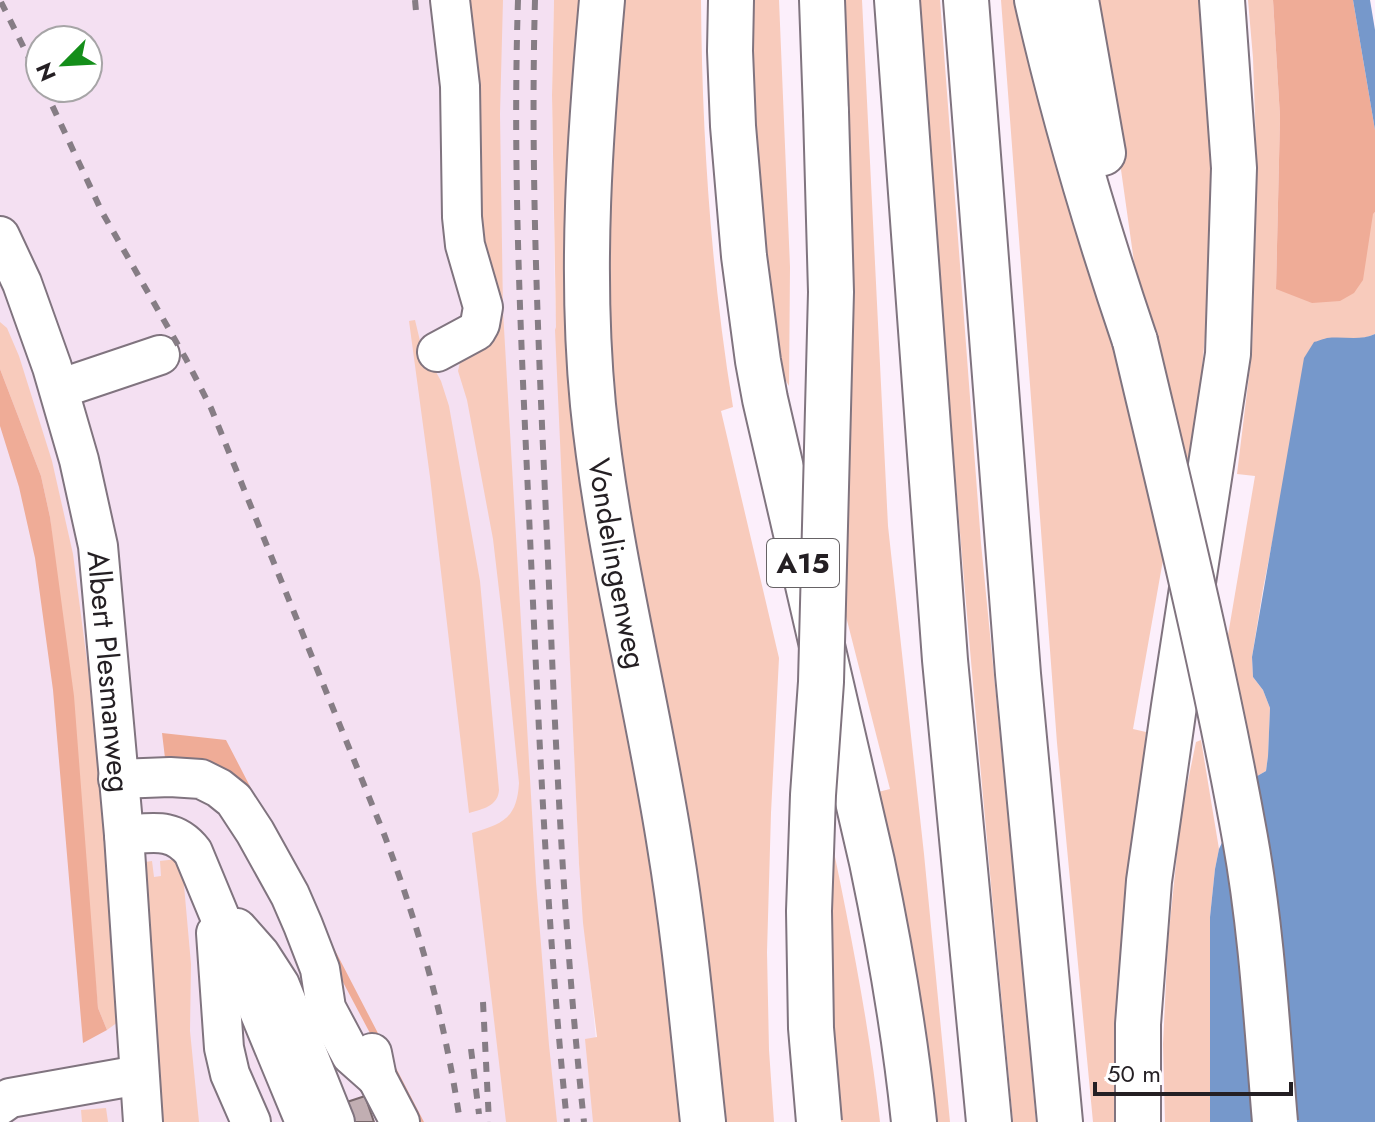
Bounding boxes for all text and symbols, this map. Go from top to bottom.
north arrow [24,24,104,104]
text: N [28,58,64,87]
street label: Vondelingenweg [578,455,658,672]
road number: A15 [767,539,839,587]
street label: Albert Plesmanweg [77,549,142,794]
scale bar [1095,1046,1291,1096]
text: 50 m [1107,1056,1161,1091]

